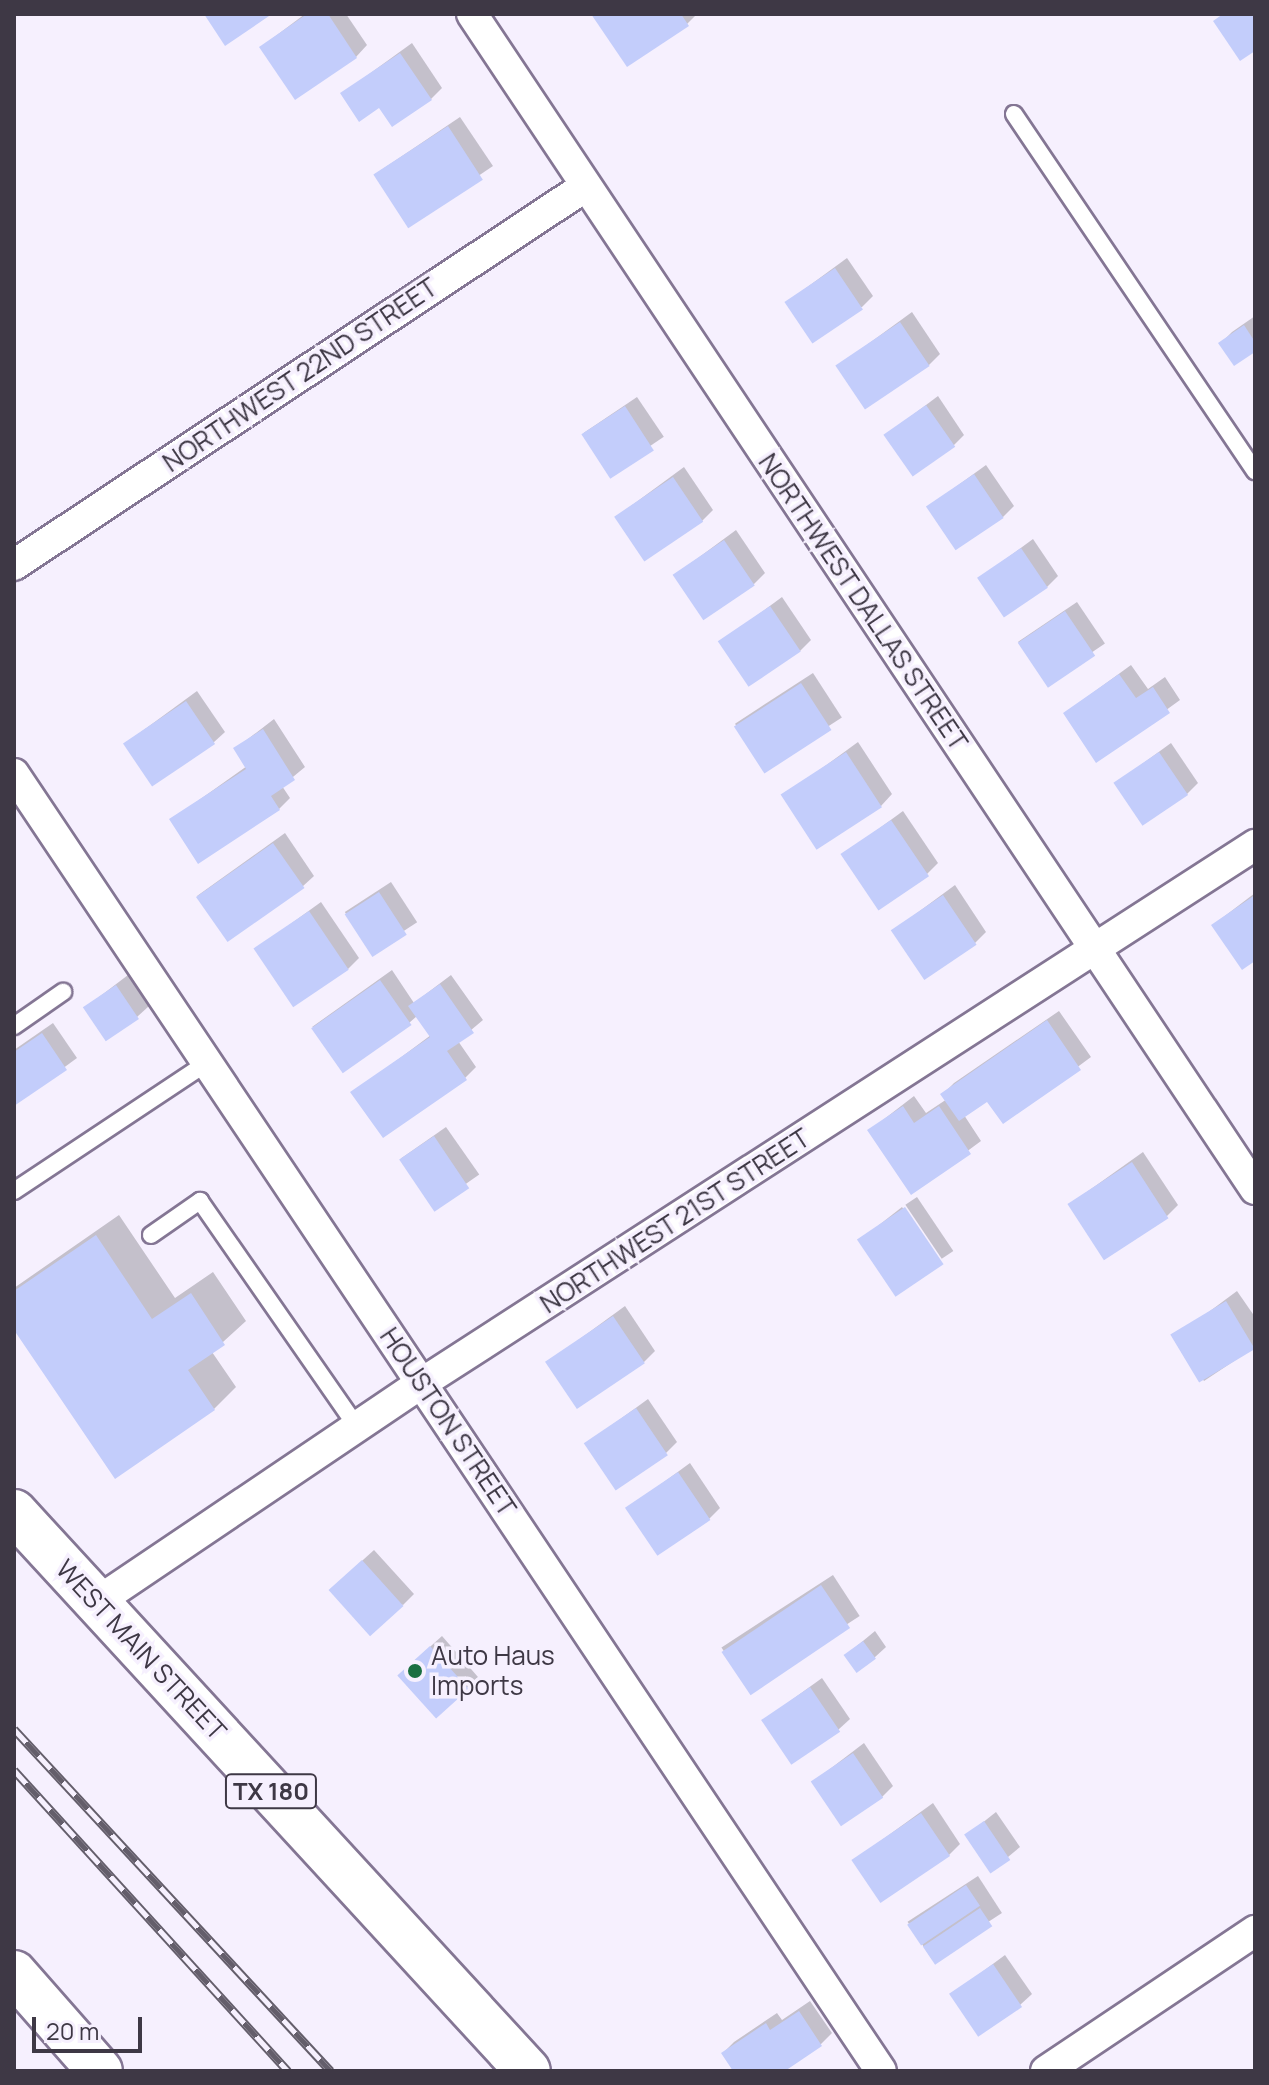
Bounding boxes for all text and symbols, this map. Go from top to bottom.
street label: NORTHWEST 22ND STREET [157,271,443,479]
street label: NORTHWEST DALLAS STREET [752,447,974,757]
street label: NORTHWEST 21ST STREET [534,1122,816,1320]
street label: HOUSTON STREET [373,1322,523,1522]
street label: WEST MAIN STREET [49,1553,233,1747]
place label: Auto Haus Imports [431,1640,555,1702]
marker: Auto Haus Imports [406,1662,424,1680]
road number: TX 180 [223,1771,319,1811]
scale bar [36,2001,146,2051]
text: 20 m [46,2014,99,2047]

